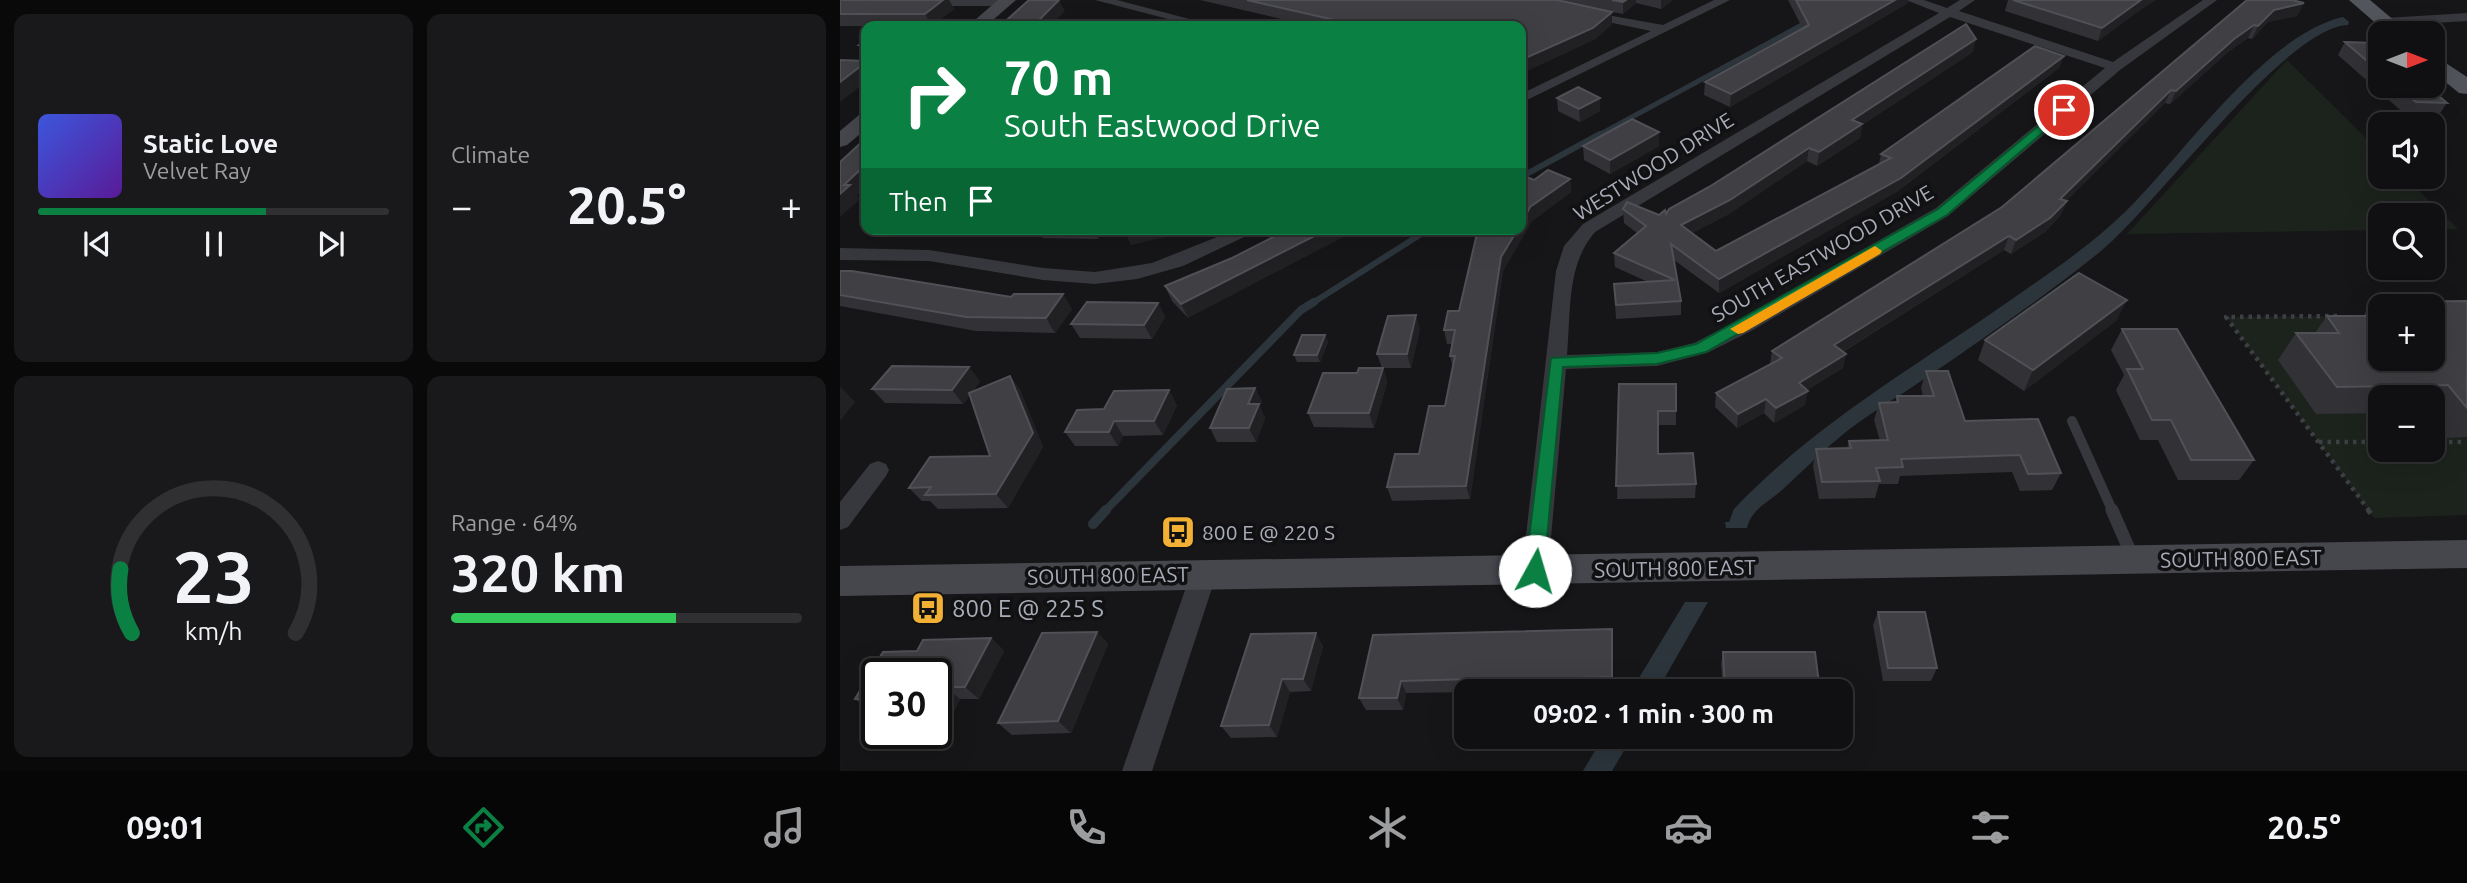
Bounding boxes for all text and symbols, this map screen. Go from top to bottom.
north arrow [2368,21,2445,98]
map controls [2368,21,2445,462]
icon: right [889,49,980,140]
text: 70 m [1004,49,1113,104]
pin [2034,80,2094,140]
icon: arrive [2045,91,2083,129]
text: South Eastwood Drive [1004,107,1321,143]
street label: WESTWOOD DRIVE [1569,107,1737,225]
button: sound [2368,112,2445,189]
text: Static Love [143,129,278,158]
text: Climate [451,142,530,167]
text: Velvet Ray [143,158,251,183]
text: 20.5° [567,176,686,234]
street label: SOUTH EASTWOOD DRIVE [1707,180,1937,326]
icon: arrive [962,182,1000,220]
text: − [451,185,472,227]
text: + [781,185,802,227]
text: Then [889,187,948,216]
button: search [2368,203,2445,280]
icon: previous [78,225,116,263]
icon: pause [195,225,233,263]
icon: next [312,225,350,263]
button: + [2368,294,2445,371]
button: − [2368,385,2445,462]
text: Range · 64% [451,510,578,535]
bus stop icon: 800 E @ 220 S [1159,513,1197,551]
place label: 800 E @ 220 S [1202,520,1335,544]
position arrow [1498,534,1572,608]
text: 23 [172,535,255,617]
text: 320 km [451,544,625,602]
street label: SOUTH 800 EAST [2160,545,2322,571]
street label: SOUTH 800 EAST [1594,555,1756,581]
street label: SOUTH 800 EAST [1027,562,1189,588]
bus stop icon: 800 E @ 225 S [909,589,947,627]
place label: 800 E @ 225 S [952,595,1104,622]
text: km/h [185,616,242,644]
speed limit sign: 30 [861,658,952,749]
text: 09:02 · 1 min · 300 m [1533,699,1774,728]
icon: directions [459,803,508,852]
icon: music [760,803,809,852]
icon: phone [1062,803,1111,852]
icon: climate [1363,803,1412,852]
icon: car [1664,803,1713,852]
icon: filters [1966,803,2015,852]
text: 09:01 [126,809,206,845]
text: 20.5° [2267,809,2341,845]

